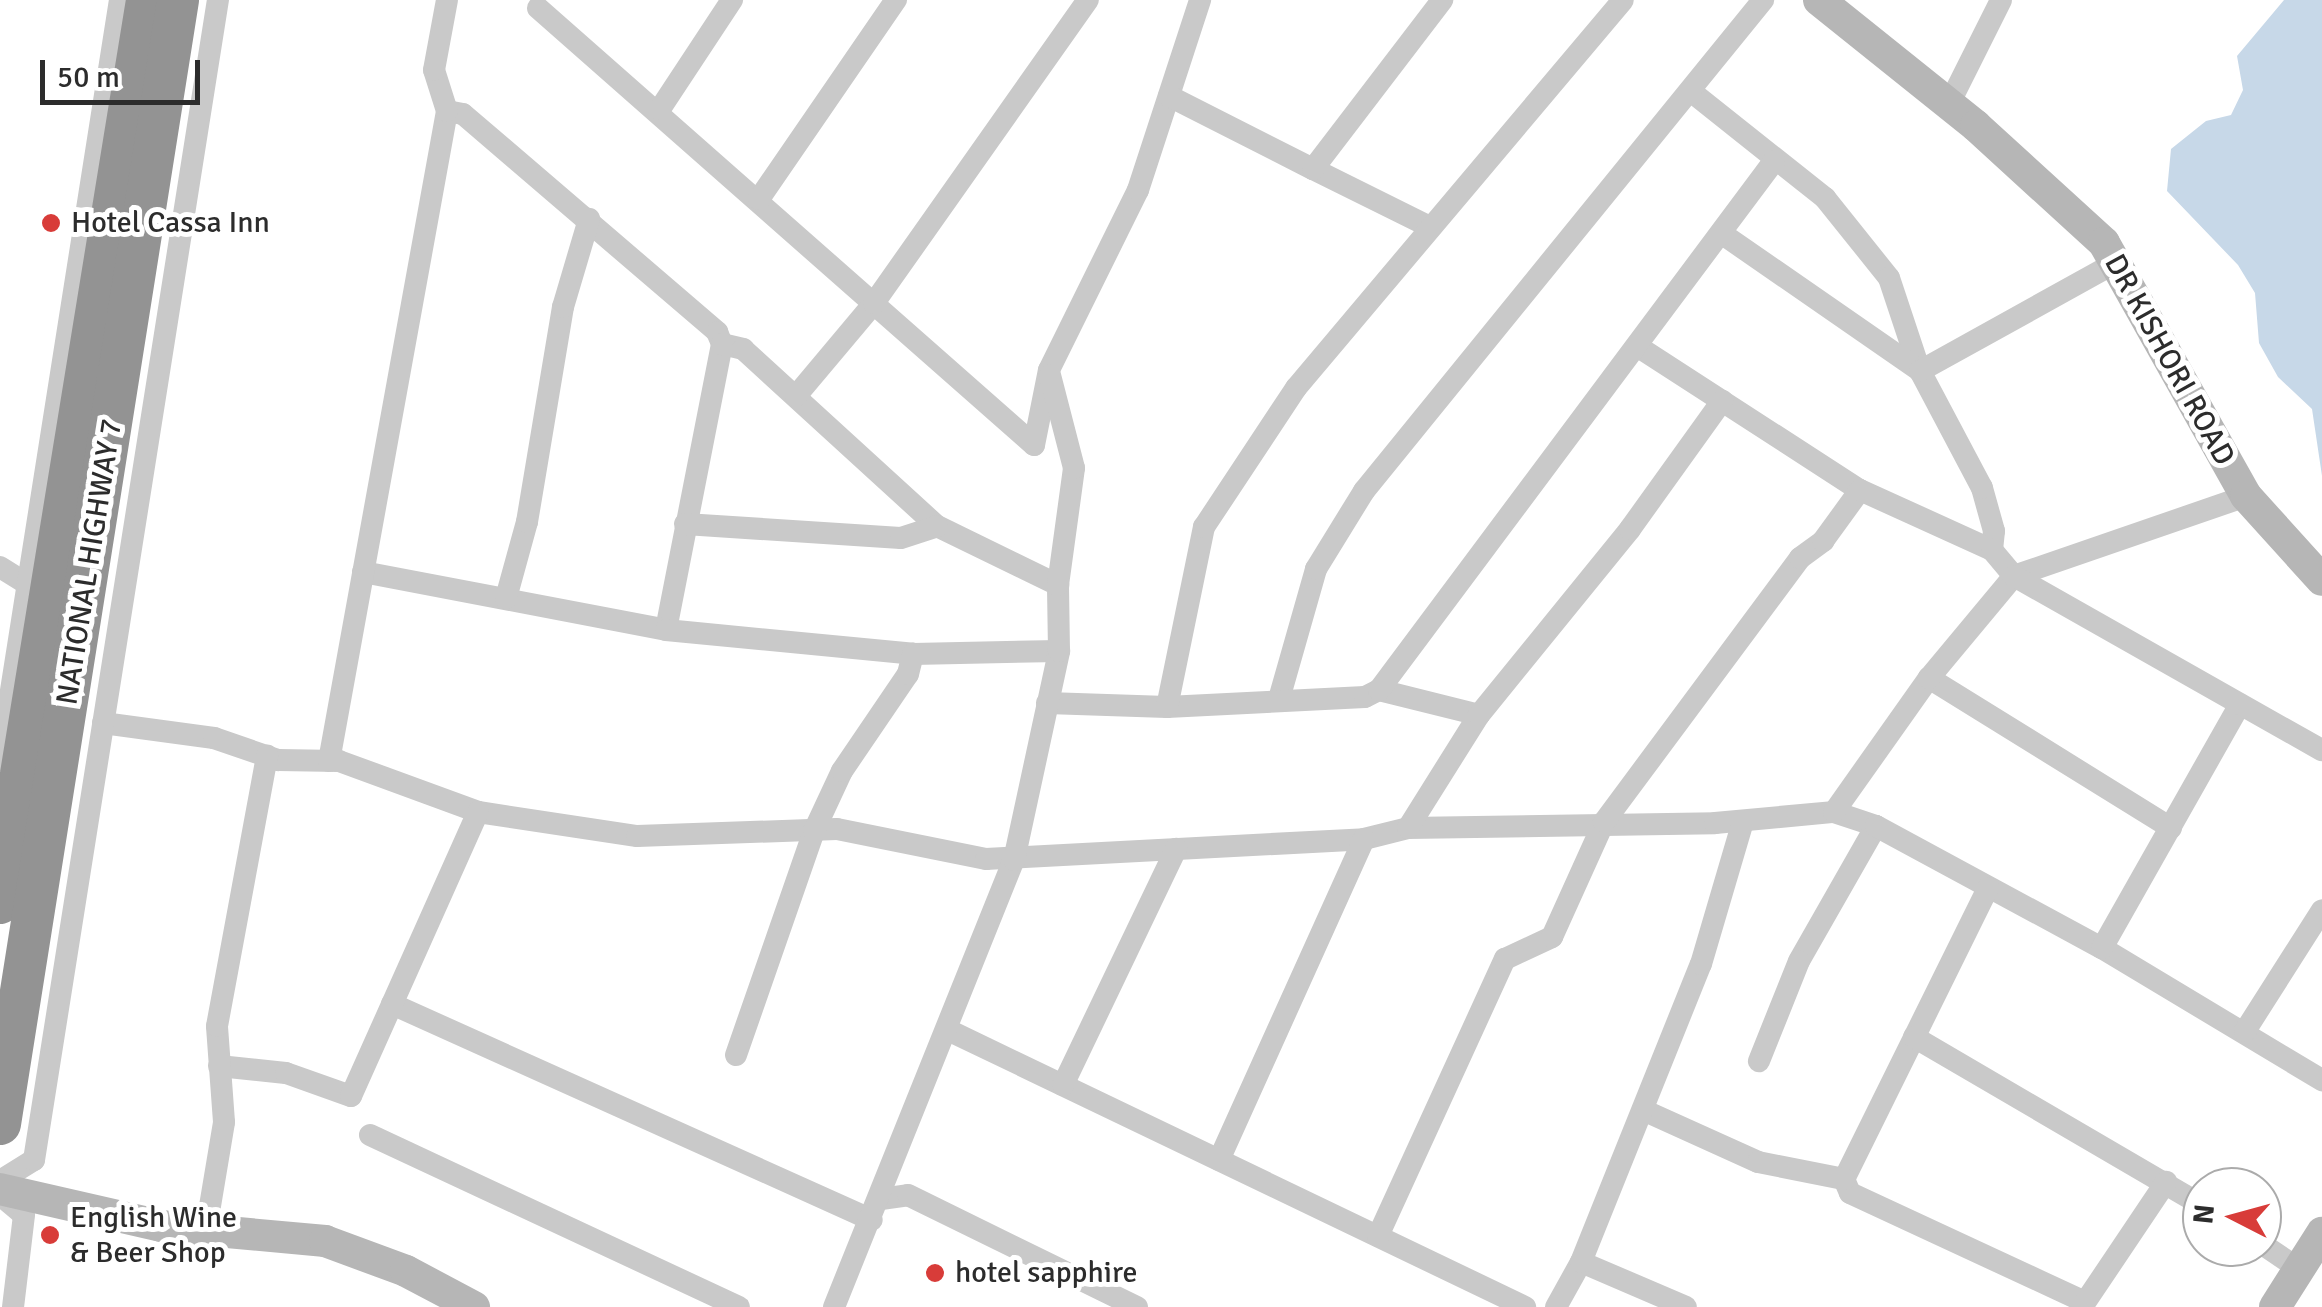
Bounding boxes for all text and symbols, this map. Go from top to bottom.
scale bar [45,40,205,102]
text: 50 m [57,59,120,96]
place label: Hotel Cassa Inn [71,205,270,241]
marker: Hotel Cassa Inn [40,212,62,234]
street label: DR KISHORI ROAD [2096,248,2242,472]
street label: NATIONAL HIGHWAY 7 [50,417,130,707]
north arrow [2182,1167,2282,1267]
place label: English Wine & Beer Shop [70,1200,237,1270]
text: N [2186,1203,2222,1226]
marker: English Wine & Beer Shop [39,1224,61,1246]
place label: hotel sapphire [955,1255,1137,1291]
marker: hotel sapphire [924,1262,946,1284]

